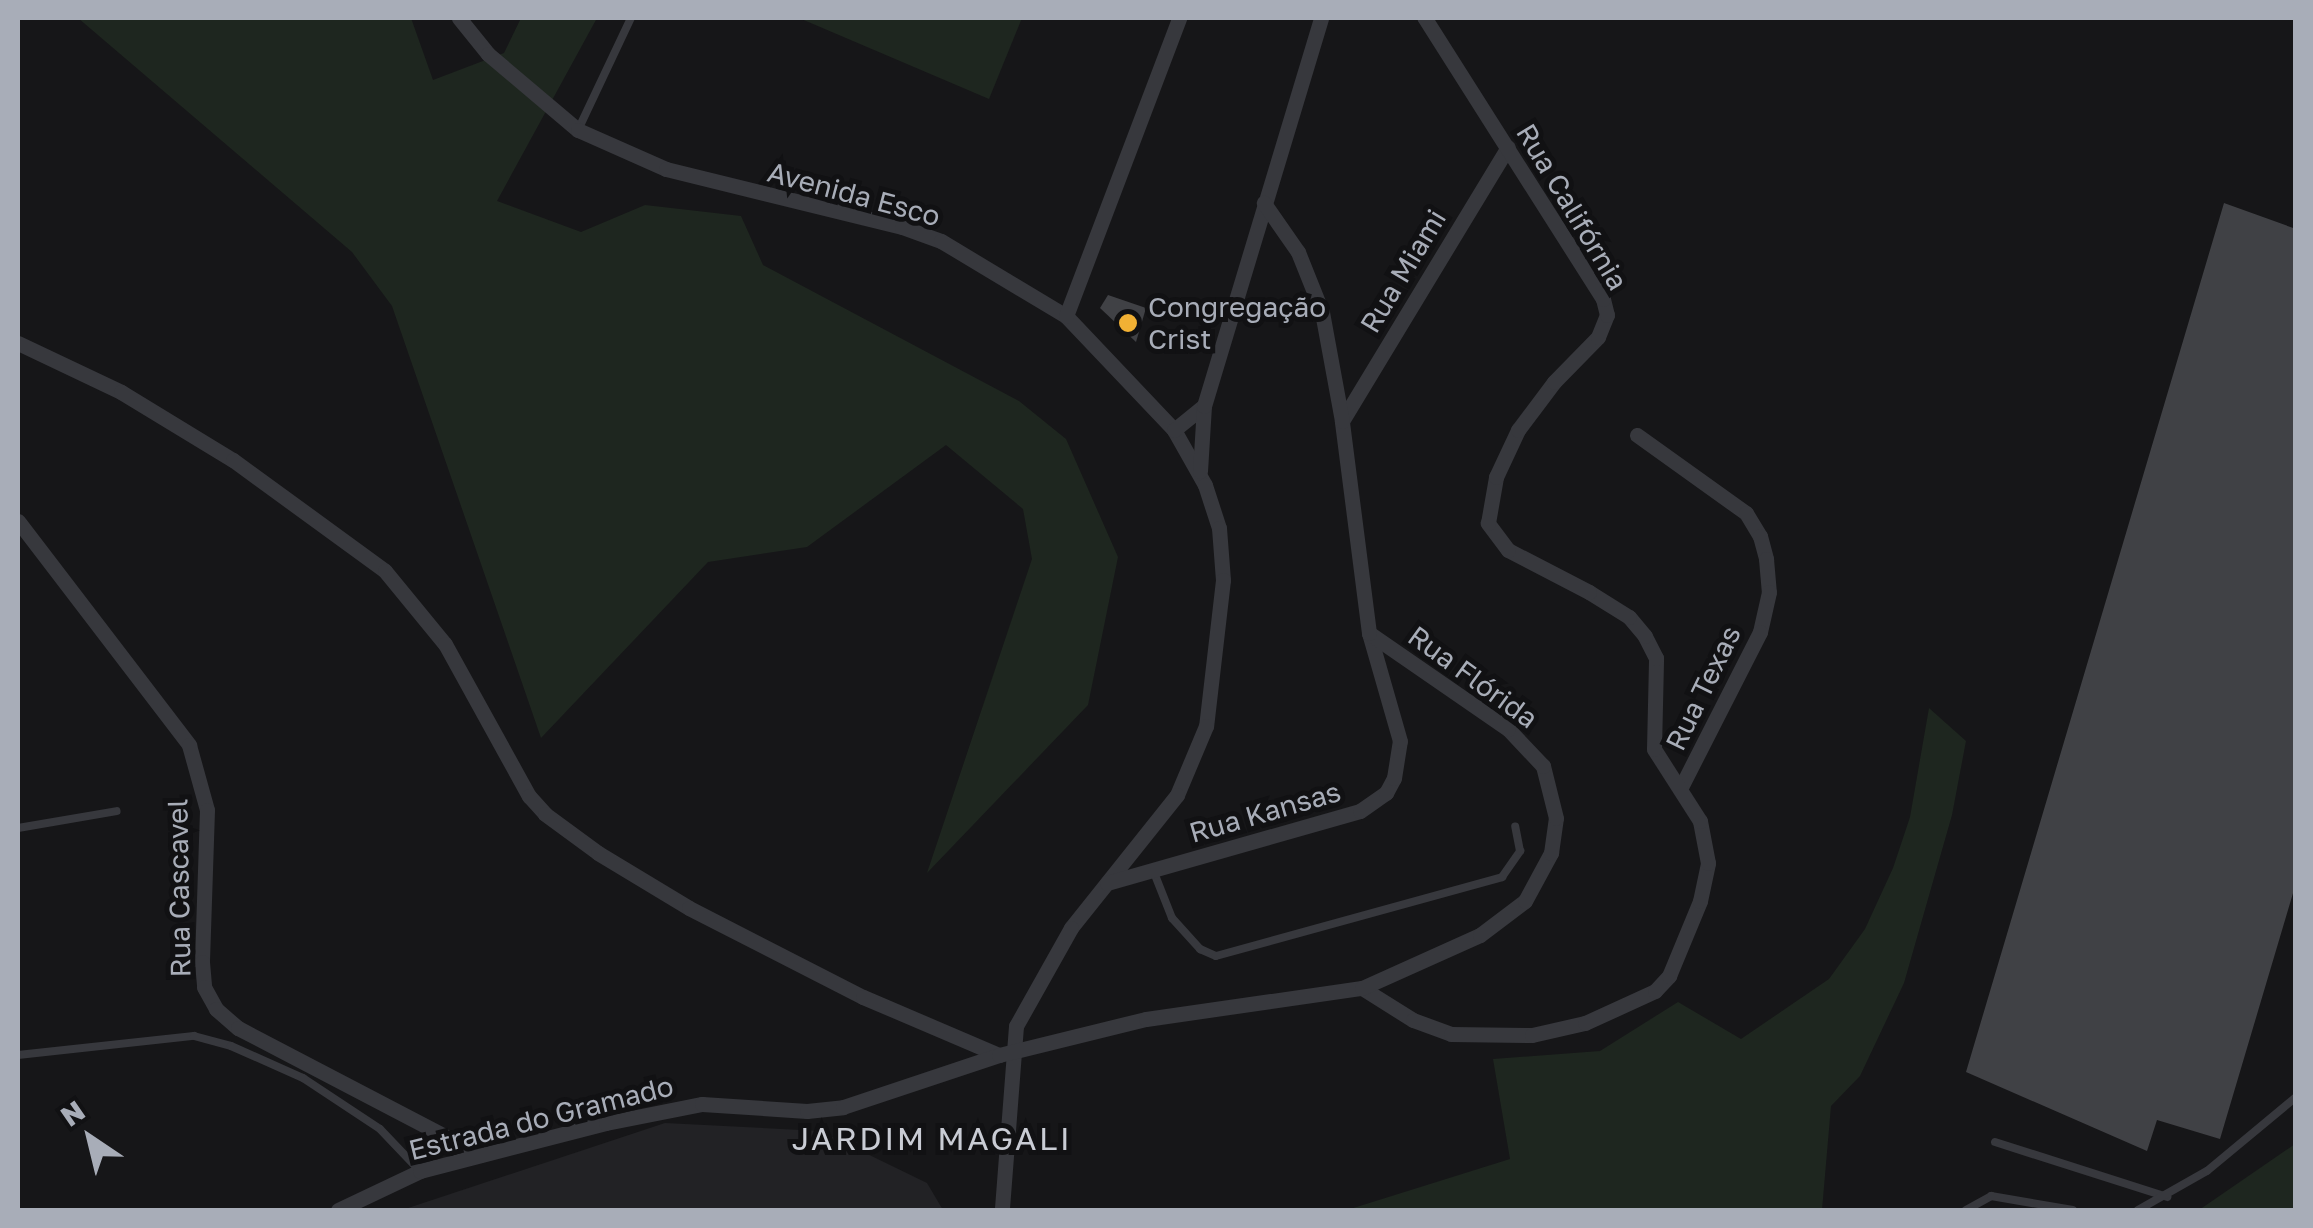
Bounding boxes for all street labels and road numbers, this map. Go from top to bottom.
street label: Rua Califórnia [1509,118,1635,296]
street label: Avenida Esco [764,155,944,233]
street label: Rua Miami [1353,203,1453,339]
street label: Rua Flórida [1402,619,1544,735]
street label: Rua Texas [1658,620,1748,756]
street label: Rua Kansas [1185,774,1345,850]
street label: Rua Cascavel [161,798,197,978]
street label: Estrada do Gramado [405,1069,677,1167]

